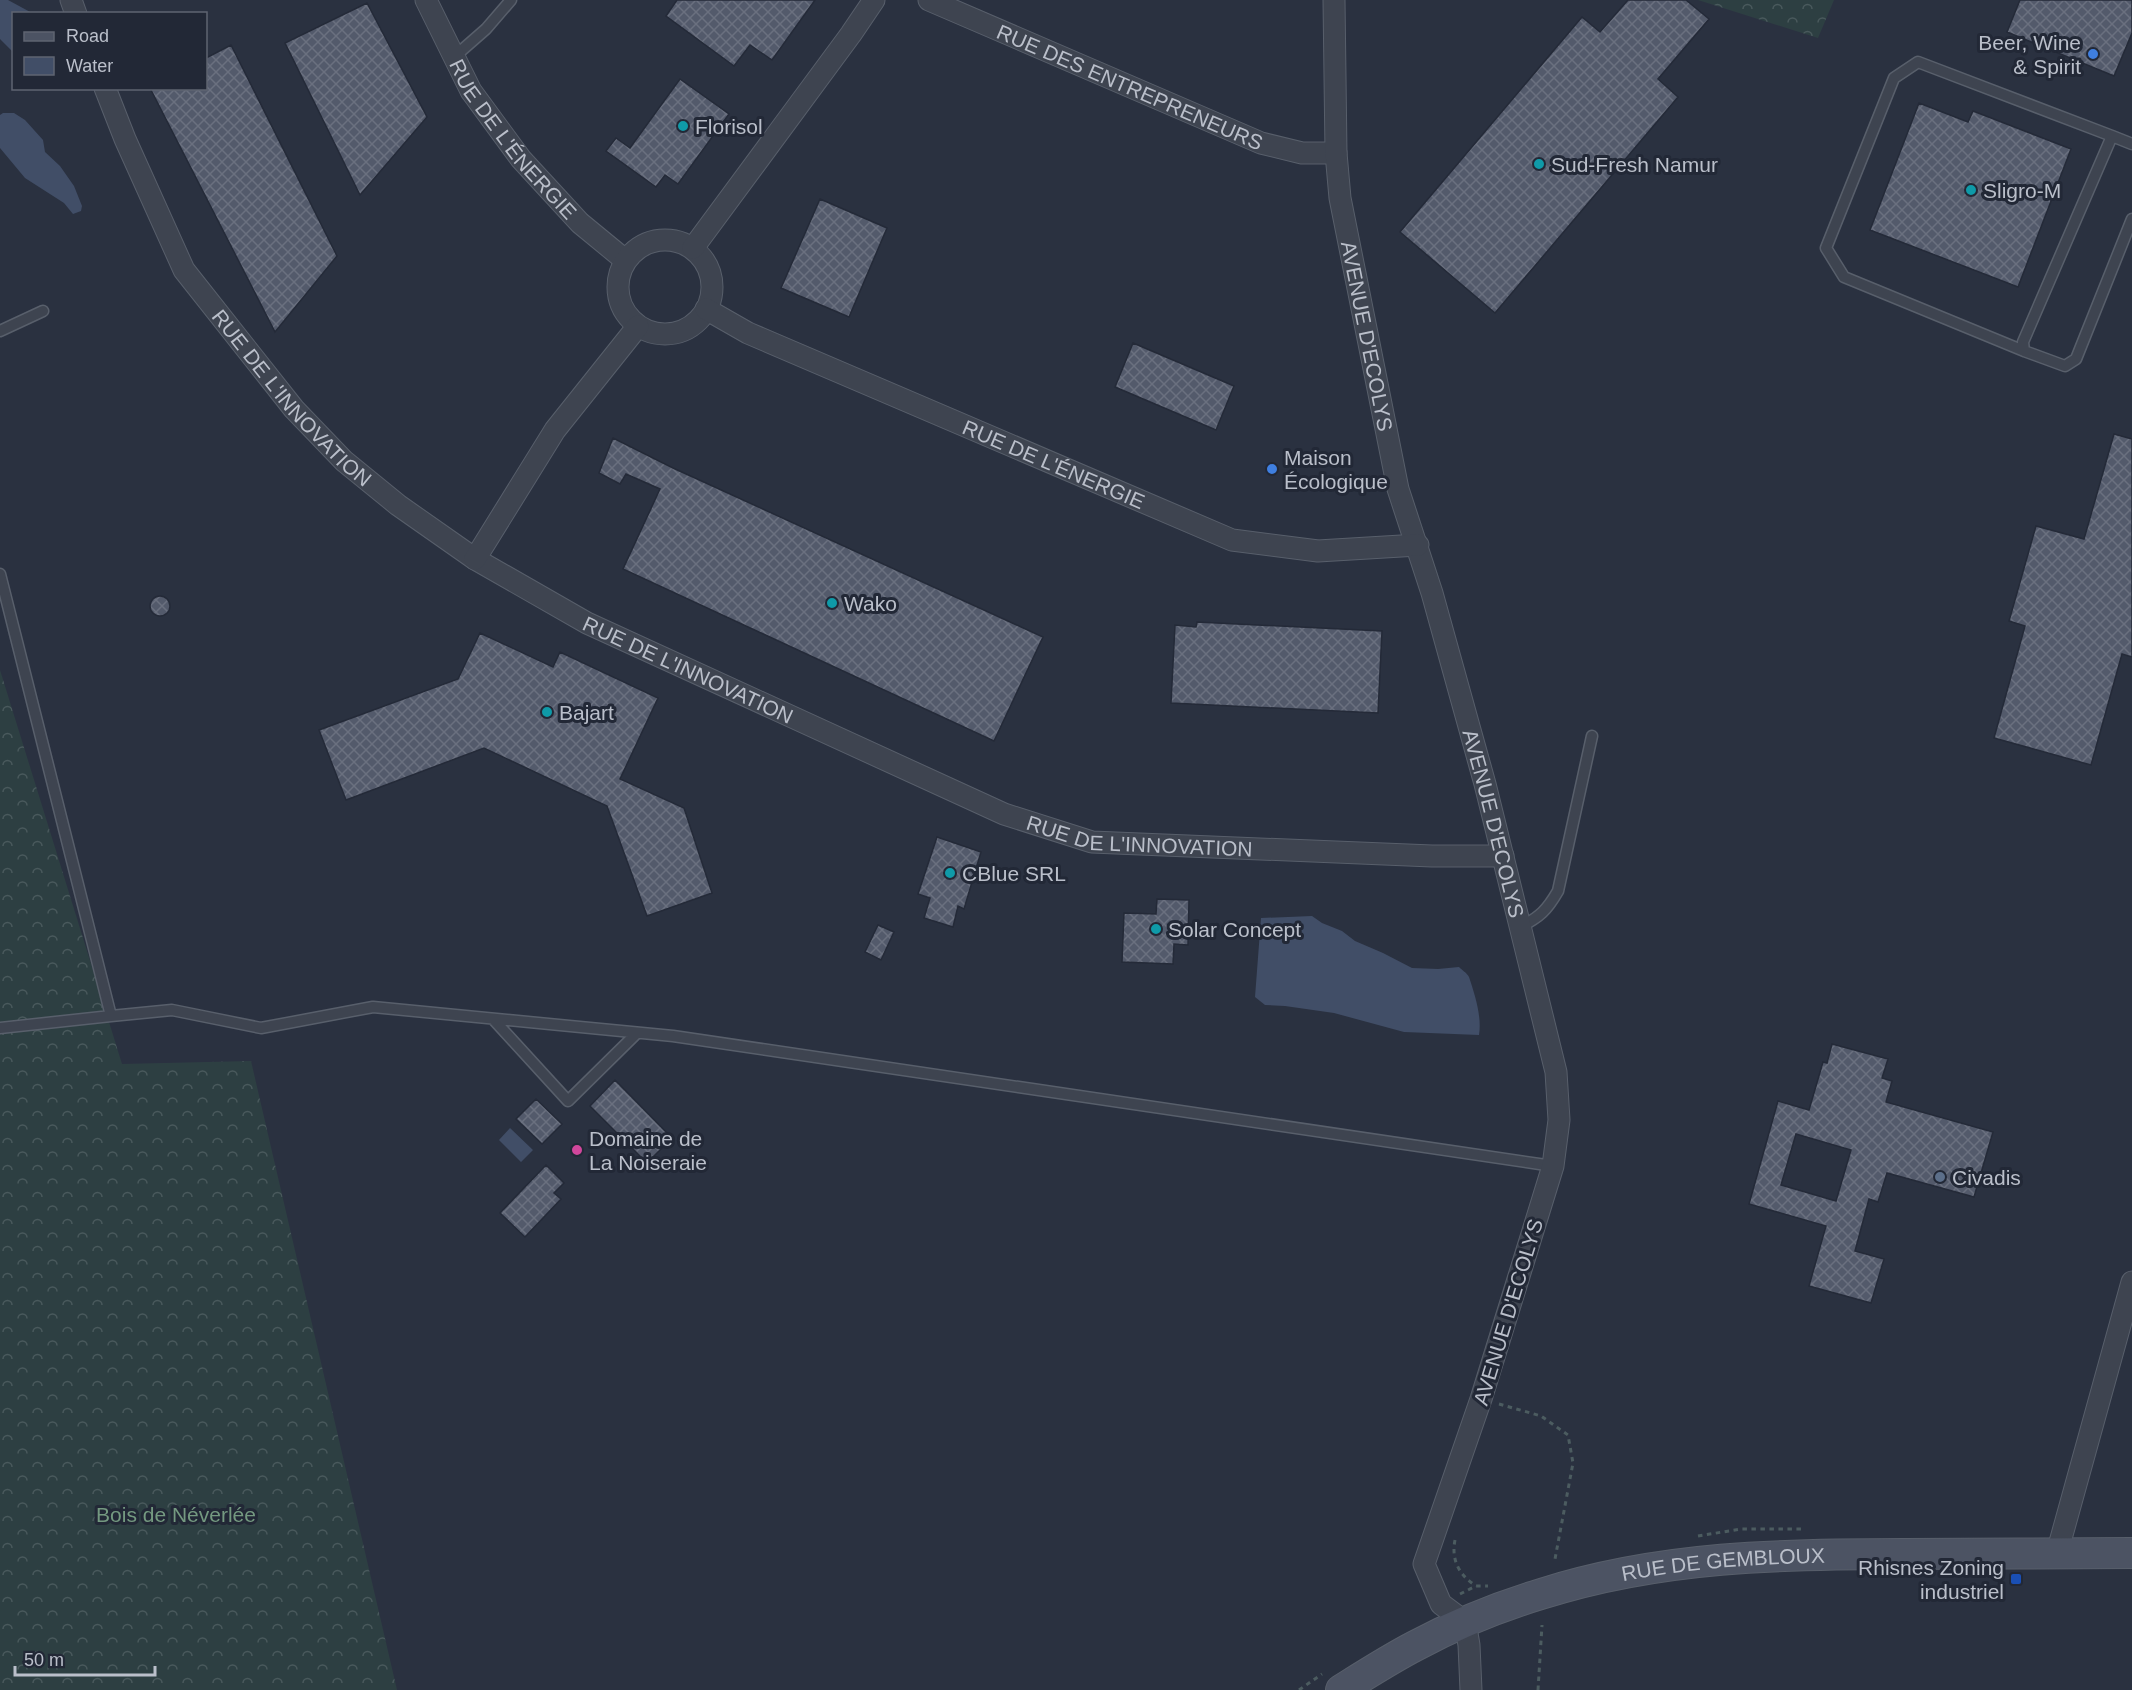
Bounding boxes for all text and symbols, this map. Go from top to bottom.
legend [12,12,207,90]
street label: RUE DES ENTREPRENEURS [994,19,1267,154]
text: Road [66,26,109,46]
place label: Beer, Wine & Spirit [1978,31,2081,78]
marker: Beer, Wine & Spirit [2086,47,2100,61]
street label: RUE DE L'ÉNERGIE [445,55,582,223]
text: Water [66,56,113,76]
place label: Florisol [695,115,763,138]
marker: Florisol [676,119,690,133]
place label: Sud-Fresh Namur [1551,153,1718,176]
marker: Sud-Fresh Namur [1532,157,1546,171]
place label: Sligro-M [1983,179,2061,202]
marker: Sligro-M [1964,183,1978,197]
street label: AVENUE D'ECOLYS [1337,239,1398,433]
street label: RUE DE L'INNOVATION [208,305,376,490]
street label: RUE DE L'ÉNERGIE [959,415,1148,513]
place label: Maison Écologique [1284,446,1388,493]
marker: Maison Écologique [1265,462,1279,476]
place label: Wako [844,592,897,615]
marker: Wako [825,596,839,610]
street label: RUE DE L'INNOVATION [580,611,797,727]
place label: Bajart [559,701,614,724]
marker: Bajart [540,705,554,719]
street label: AVENUE D'ECOLYS [1459,727,1529,920]
street label: RUE DE L'INNOVATION [1024,810,1253,860]
place label: CBlue SRL [962,862,1066,885]
marker: CBlue SRL [943,866,957,880]
place label: Solar Concept [1168,918,1301,941]
marker: Solar Concept [1149,922,1163,936]
place label: Domaine de La Noiseraie [589,1127,707,1174]
marker: Domaine de La Noiseraie [570,1143,584,1157]
place label: Civadis [1952,1166,2021,1189]
marker: Civadis [1933,1170,1947,1184]
street label: AVENUE D'ECOLYS [1469,1216,1547,1408]
park label: Bois de Néverlée [96,1503,256,1526]
street label: RUE DE GEMBLOUX [1619,1543,1825,1585]
place label: Rhisnes Zoning industriel [1858,1556,2004,1603]
marker: Rhisnes Zoning industriel [2009,1572,2023,1586]
scale bar [15,1639,154,1677]
text: 50 m [24,1650,64,1670]

